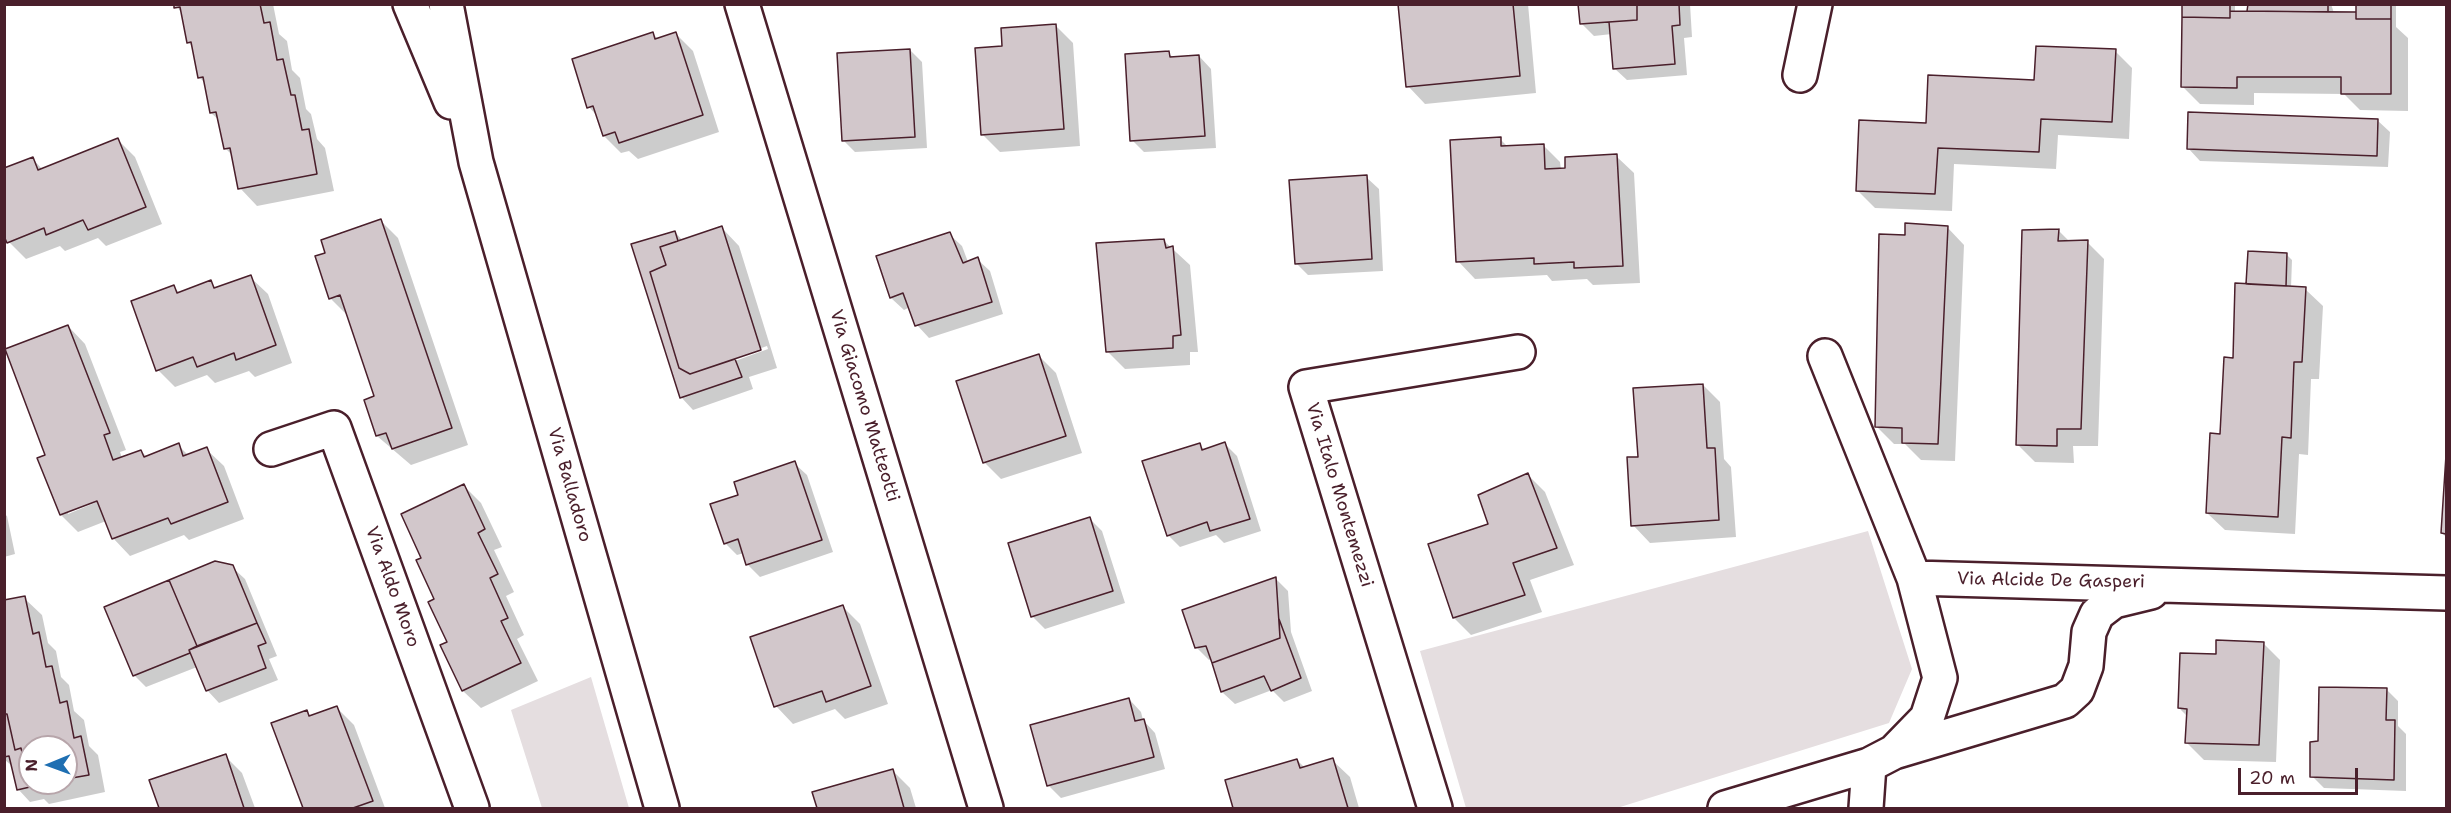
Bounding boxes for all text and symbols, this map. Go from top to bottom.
street label: Via Giacomo Matteotti [824,307,904,505]
street label: Via Italo Montemezzi [1301,400,1377,590]
street label: Via Balladoro [542,425,596,545]
street label: Via Aldo Moro [360,524,424,650]
street label: Via Alcide De Gasperi [1957,569,2145,593]
north arrow [18,735,78,795]
scale bar [2241,756,2361,794]
text: N [21,759,42,772]
text: 20 m [2249,766,2295,790]

